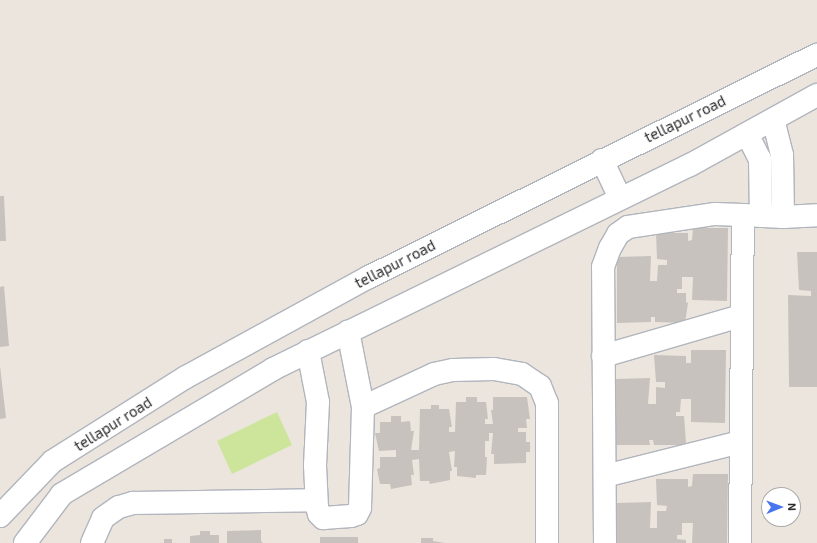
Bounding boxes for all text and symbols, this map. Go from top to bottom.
street label: tellapur road [641,91,729,147]
street label: tellapur road [351,236,439,292]
street label: tellapur road [71,393,155,455]
north arrow [761,487,801,527]
text: N [786,503,799,511]

